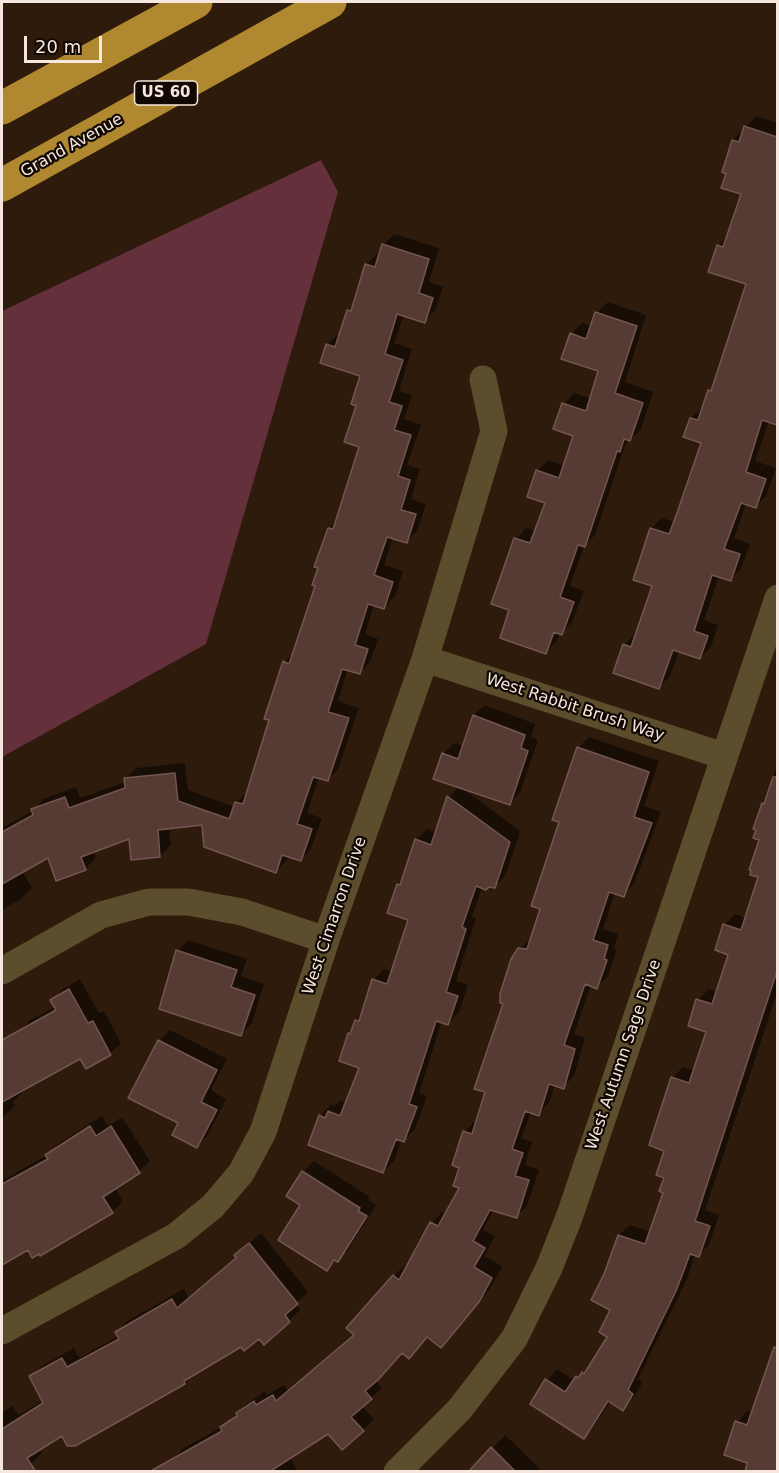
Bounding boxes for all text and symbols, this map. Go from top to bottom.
scale bar [27,24,105,62]
text: 20 m [35,36,81,57]
road number: US 60 [134,81,198,105]
street label: Grand Avenue [18,110,126,182]
street label: West Rabbit Brush Way [483,670,667,746]
street label: West Cimarron Drive [299,835,371,997]
street label: West Autumn Sage Drive [582,957,666,1153]

